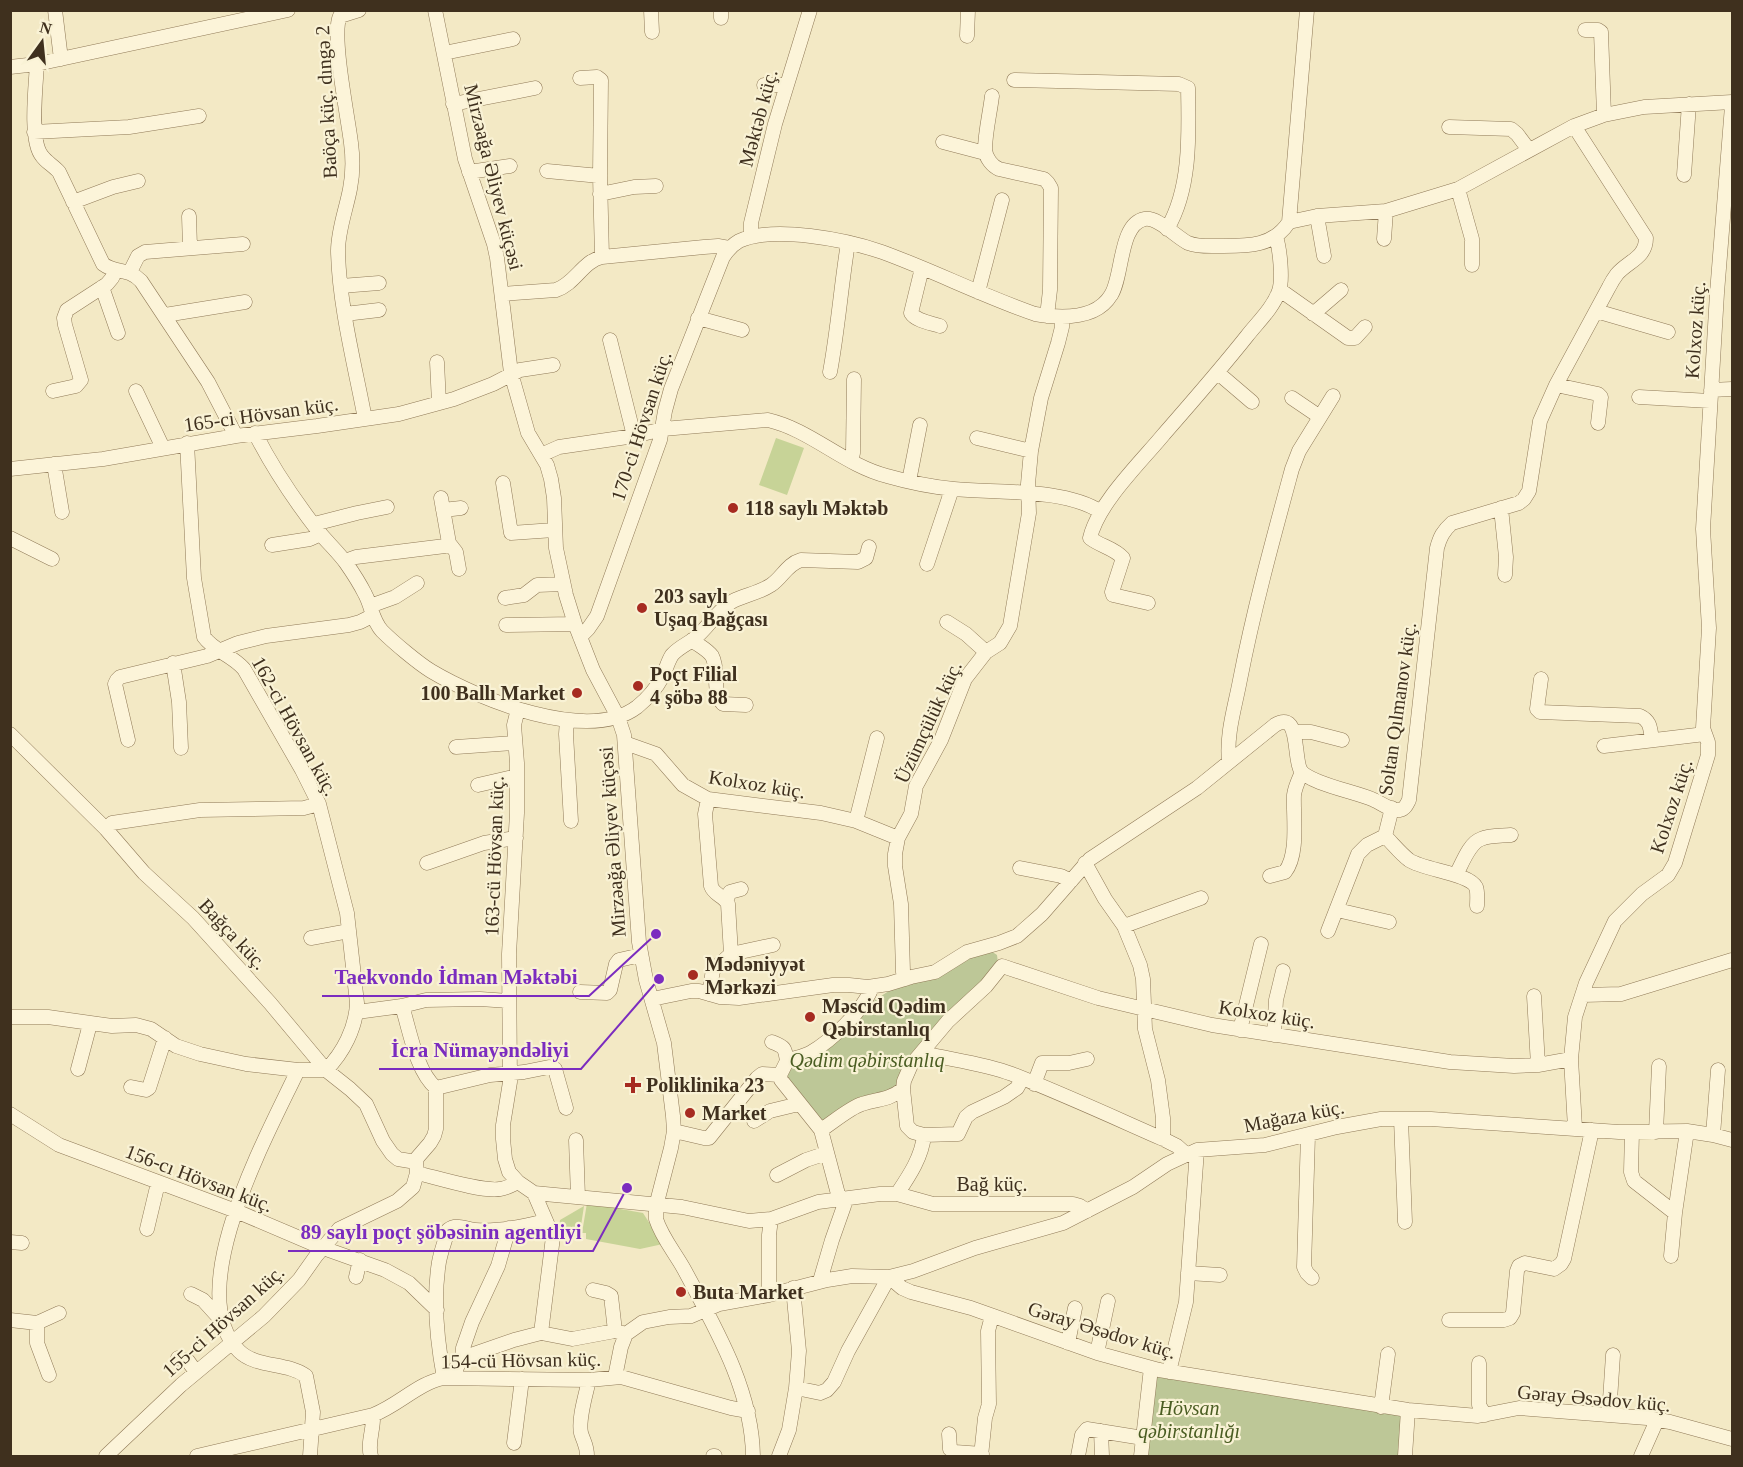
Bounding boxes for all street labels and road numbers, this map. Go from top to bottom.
street label: Baöça küç. dıngə 2 [311,25,342,179]
street label: Məktəb küç. [734,67,783,169]
street label: Mirzəağa Əliyev küçəsi [459,82,528,273]
street label: Kolxoz küç. [1681,280,1710,380]
street label: 170-ci Hövsan küç. [606,348,677,504]
street label: 165-ci Hövsan küç. [182,392,340,437]
street label: Soltan Qılmanov küç. [1374,621,1421,797]
street label: 162-ci Hövsan küç. [247,652,342,800]
street label: Üzümçülük küç. [890,657,967,787]
street label: Mirzəağa Əliyev küçəsi [594,745,631,938]
street label: Kolxoz küç. [1645,756,1698,856]
street label: Kolxoz küç. [707,765,807,803]
street label: 163-cü Hövsan küç. [480,775,509,937]
street label: Bağça küç. [194,894,271,975]
street label: Kolxoz küç. [1217,995,1317,1033]
street label: Mağaza küç. [1242,1095,1346,1138]
street label: 156-cı Hövsan küç. [122,1140,276,1217]
street label: Bağ küç. [956,1173,1028,1196]
street label: 155-ci Hövsan küç. [158,1261,289,1382]
street label: Gəray Əsədov küç. [1025,1297,1179,1364]
street label: 154-cü Hövsan küç. [441,1348,601,1373]
street label: Gəray Əsədov küç. [1516,1380,1672,1417]

